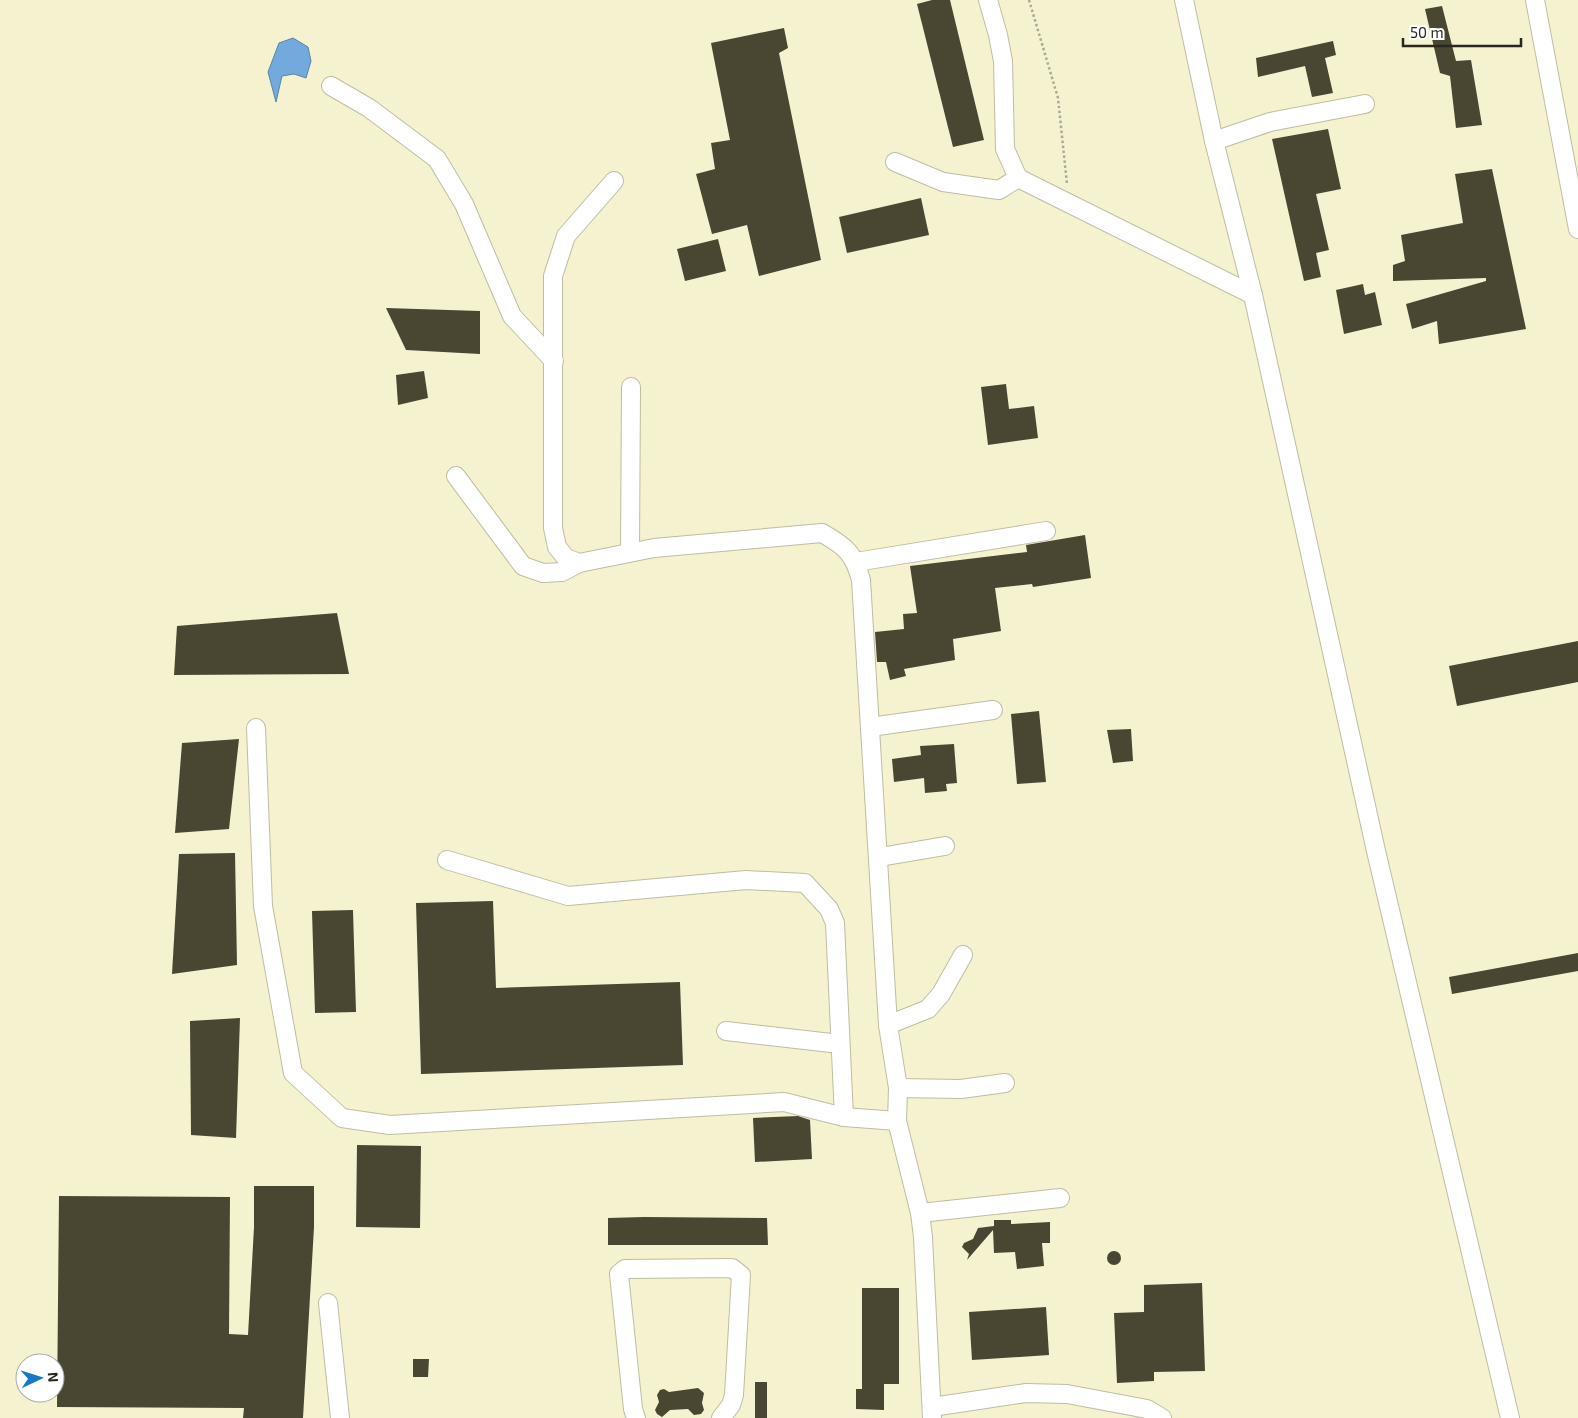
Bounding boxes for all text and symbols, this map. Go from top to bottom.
scale bar [1403,15,1520,47]
text: 50 m [1410,23,1444,41]
north arrow [15,1353,65,1403]
text: N [45,1371,62,1383]

